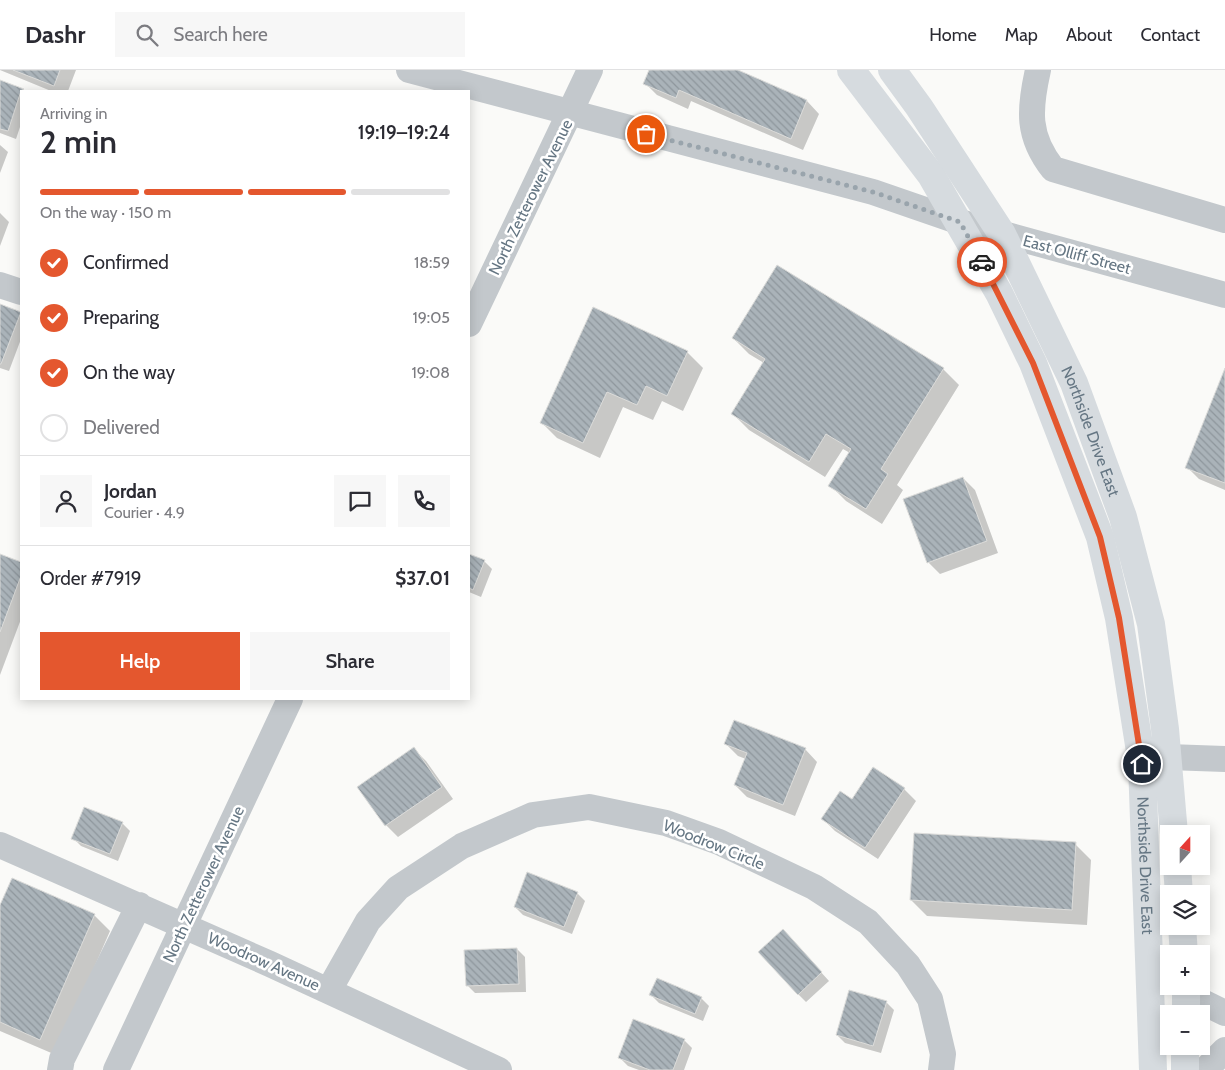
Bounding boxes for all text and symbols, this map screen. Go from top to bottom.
search box [115,12,465,57]
text: Dashr [25,20,85,49]
icon: search [133,21,161,49]
text: Search here [173,23,268,46]
text: Home [929,24,977,46]
text: Map [1005,24,1038,46]
text: About [1066,24,1112,46]
text: Contact [1140,24,1200,46]
text: Arriving in [40,104,107,123]
pin [625,113,667,155]
street label: North Zetterower Avenue [485,116,576,278]
icon: bag [632,120,660,148]
text: 19:19–19:24 [358,121,450,144]
text: 2 min [40,122,117,161]
text: On the way · 150 m [40,203,171,222]
street label: East Olliff Street [1021,231,1133,278]
courier [957,237,1007,287]
icon: car [968,248,996,276]
icon: check [40,249,68,277]
text: Confirmed [83,251,169,274]
text: 18:59 [414,253,450,272]
icon: check [40,304,68,332]
text: Preparing [83,306,159,329]
text: 19:05 [413,308,450,327]
icon: check [40,359,68,387]
text: On the way [83,361,175,384]
text: 19:08 [412,363,450,382]
street label: Northside Drive East [1057,363,1124,500]
text: Delivered [83,416,160,439]
button: person [40,475,92,527]
button: chat [334,475,386,527]
button: phone [398,475,450,527]
text: Jordan [104,480,157,503]
text: Courier · 4.9 [104,503,185,522]
text: Order #7919 [40,567,142,590]
text: $37.01 [395,567,450,590]
button: Help [40,632,240,690]
button: Share [250,632,450,690]
pin [1121,743,1163,785]
icon: home [1128,750,1156,778]
street label: Northside Drive East [1133,796,1157,935]
street label: North Zetterower Avenue [159,803,248,966]
street label: Woodrow Circle [660,816,767,873]
north arrow [1160,825,1210,875]
map controls [1160,825,1210,1055]
button: layers [1160,885,1210,935]
street label: Woodrow Avenue [205,928,323,995]
button: + [1160,945,1210,995]
button: − [1160,1005,1210,1055]

